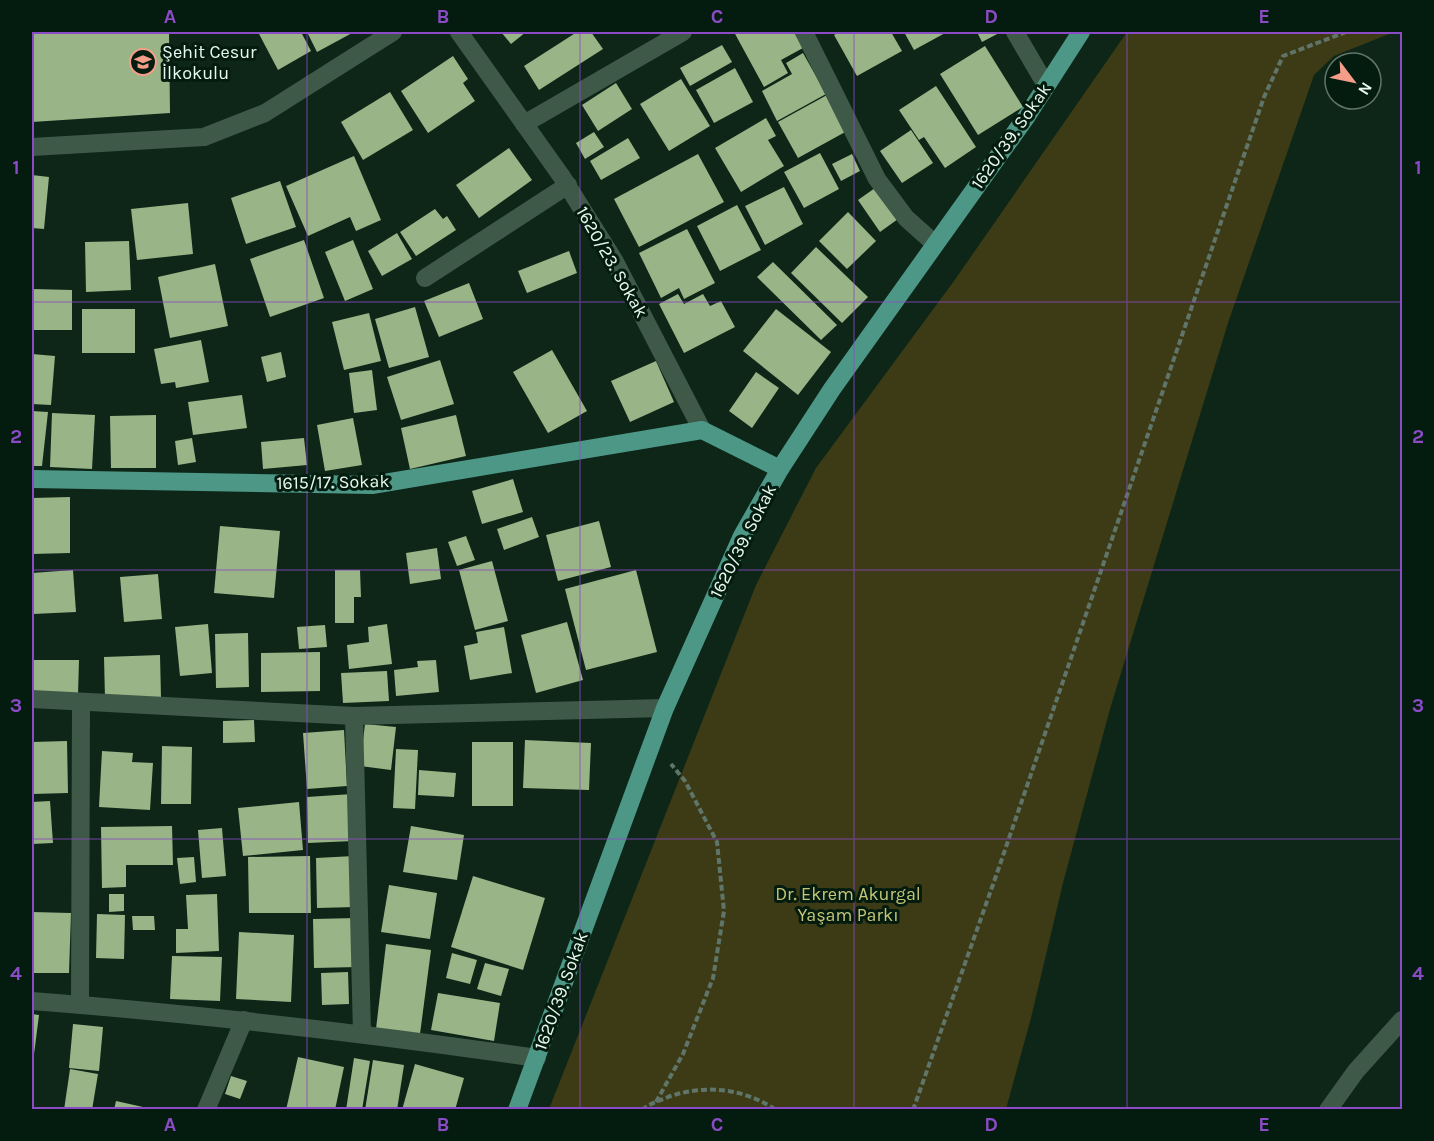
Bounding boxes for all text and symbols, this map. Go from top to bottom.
text: A [164,5,177,28]
text: B [437,5,449,28]
text: C [711,5,723,28]
text: D [984,5,998,28]
text: E [1258,5,1270,28]
place label: Şehit Cesur İlkokulu [162,41,257,84]
school or university icon: Şehit Cesur İlkokulu [128,47,158,77]
north arrow [1323,51,1383,111]
street label: 1620/39. Sokak [966,79,1056,193]
text: N [1354,79,1376,99]
text: 1 [12,156,20,179]
text: 1 [1414,156,1422,179]
street label: 1620/23. Sokak [571,203,653,321]
text: 2 [10,425,22,448]
text: 2 [1412,425,1424,448]
street label: 1615/17. Sokak [276,470,390,494]
street label: 1620/39. Sokak [705,480,781,602]
text: 3 [10,694,22,717]
text: 3 [1412,694,1424,717]
park label: Dr. Ekrem Akurgal Yaşam Parkı [775,883,921,926]
street label: 1620/39. Sokak [529,929,593,1053]
text: 4 [10,962,22,985]
text: 4 [1412,962,1424,985]
text: A [164,1113,177,1136]
text: B [437,1113,449,1136]
text: C [711,1113,723,1136]
text: D [984,1113,998,1136]
text: E [1258,1113,1270,1136]

